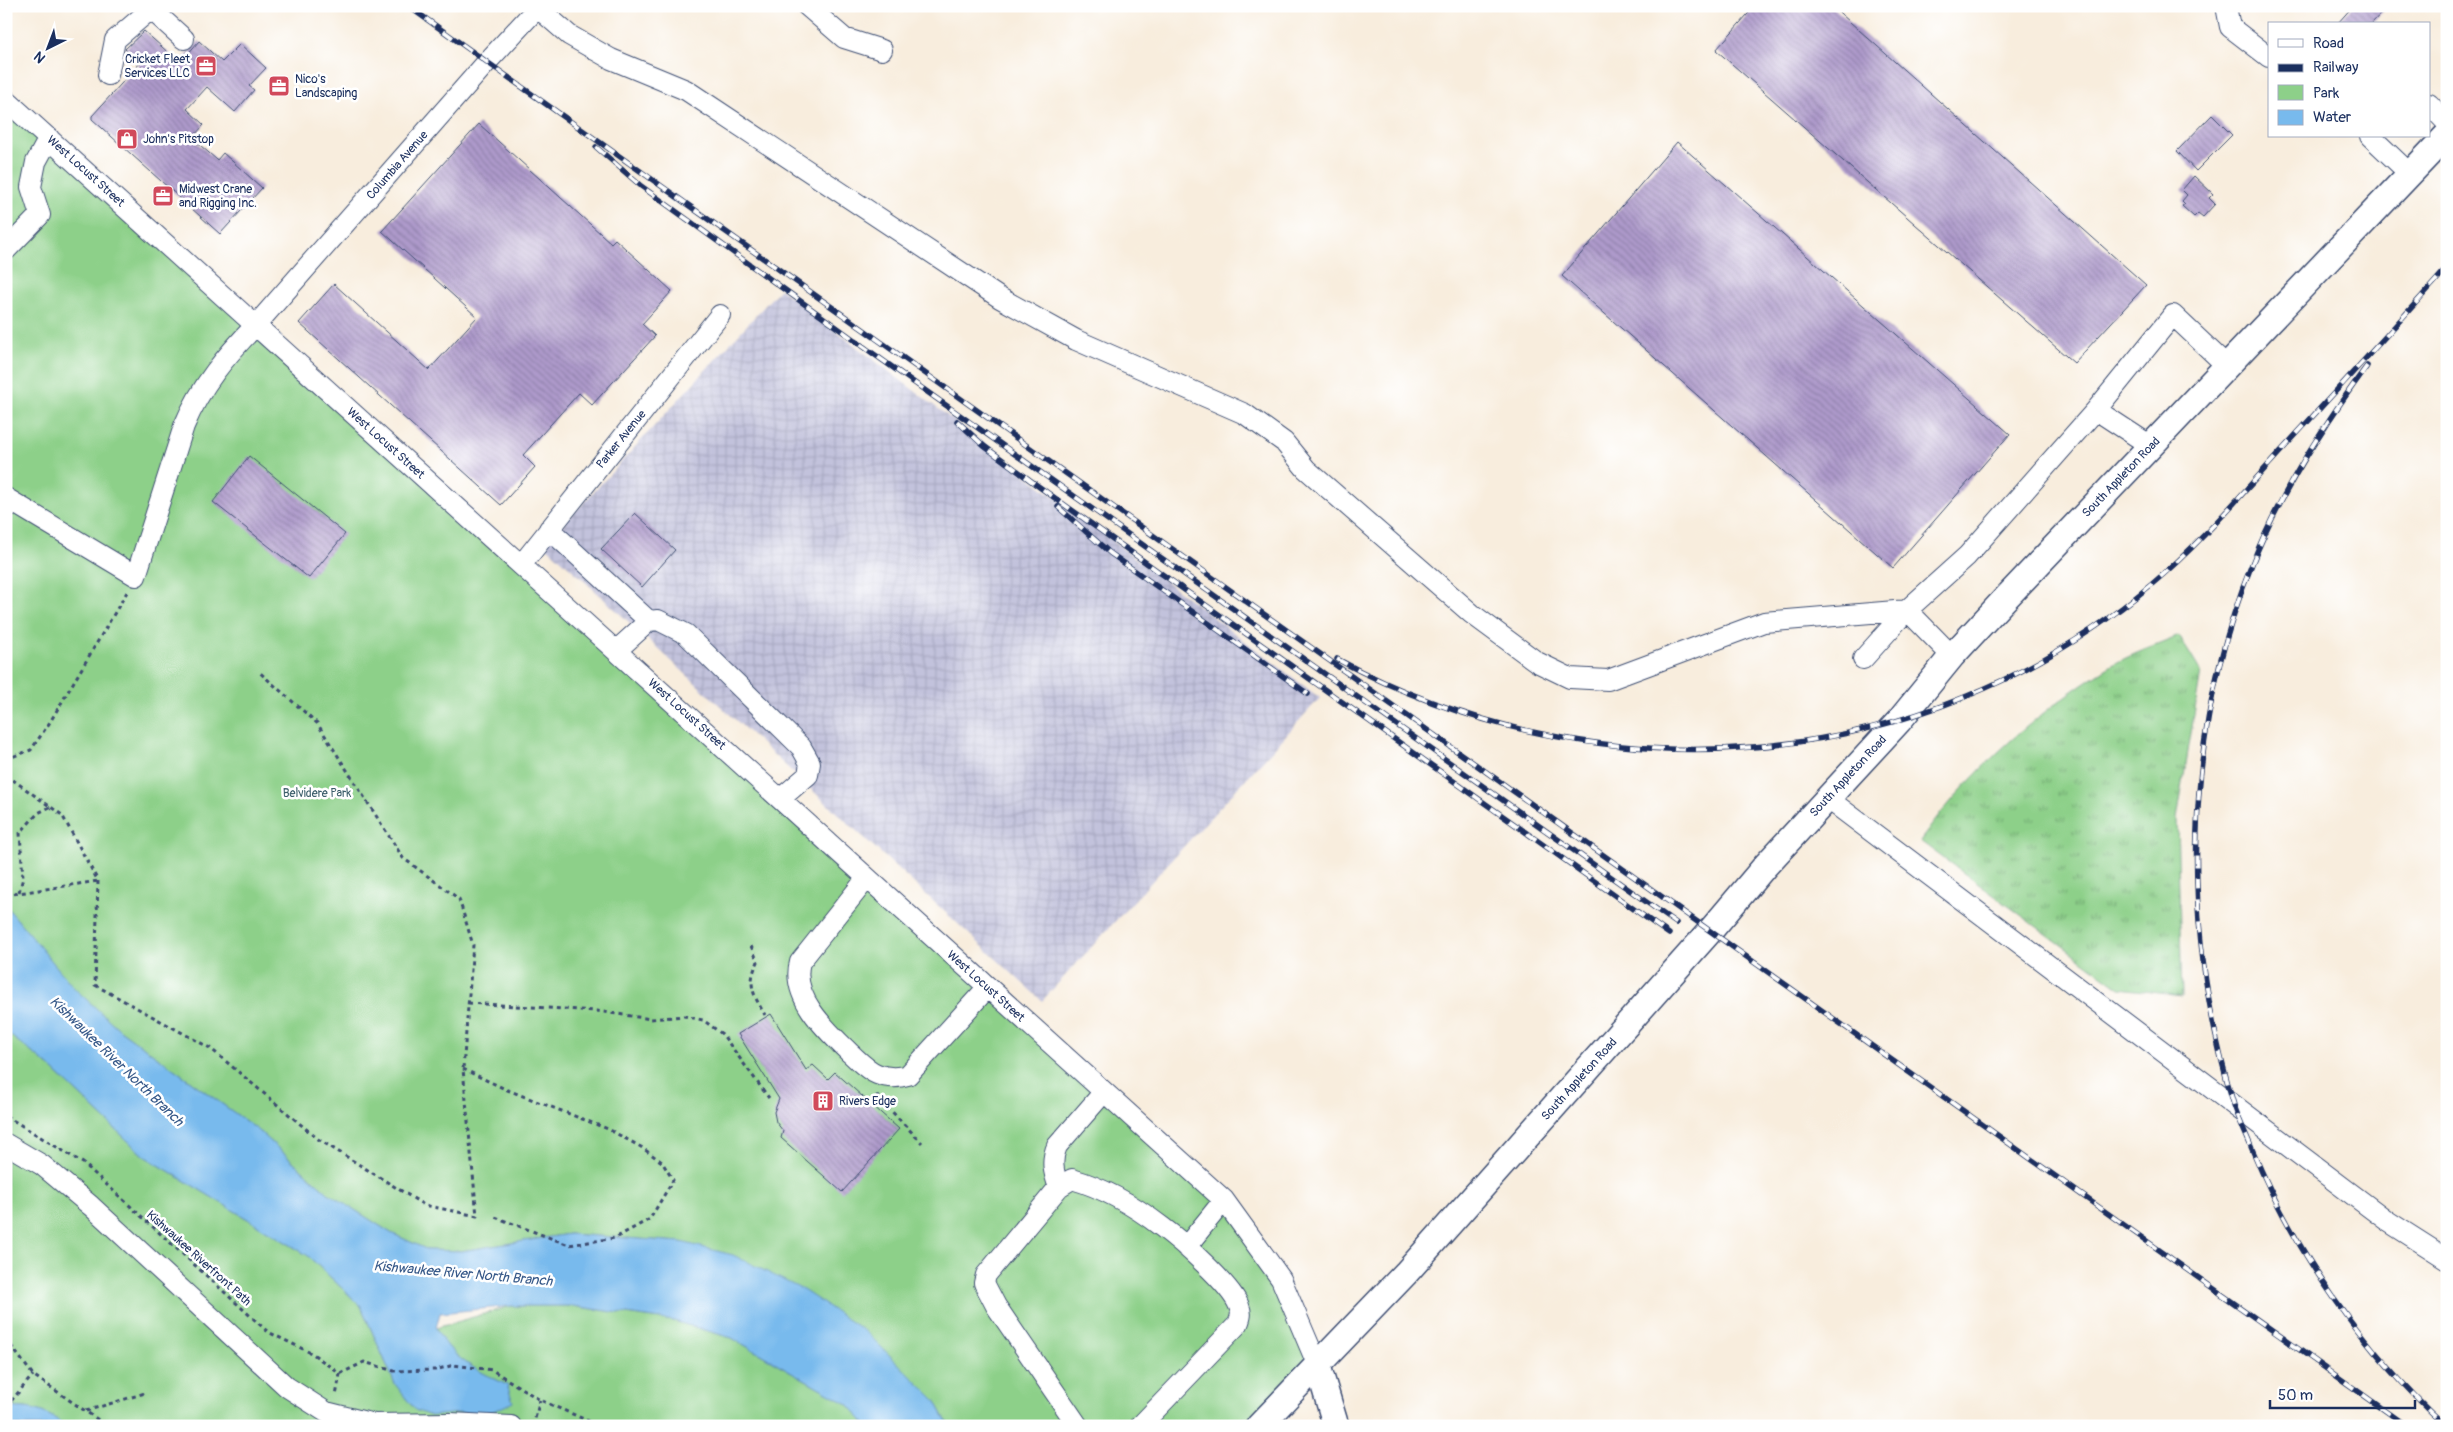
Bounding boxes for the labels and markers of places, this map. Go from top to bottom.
place label: Cricket Fleet Services LLC [124,52,190,81]
office icon: Cricket Fleet Services LLC [194,54,218,78]
place label: Nico's Landscaping [295,72,357,101]
office icon: Nico's Landscaping [267,74,291,98]
shop icon: John's Pitstop [115,127,139,151]
place label: John's Pitstop [143,132,214,147]
place label: Midwest Crane and Rigging Inc. [179,182,257,211]
office icon: Midwest Crane and Rigging Inc. [151,184,175,208]
building icon: Rivers Edge [811,1089,835,1113]
place label: Rivers Edge [839,1094,896,1109]

